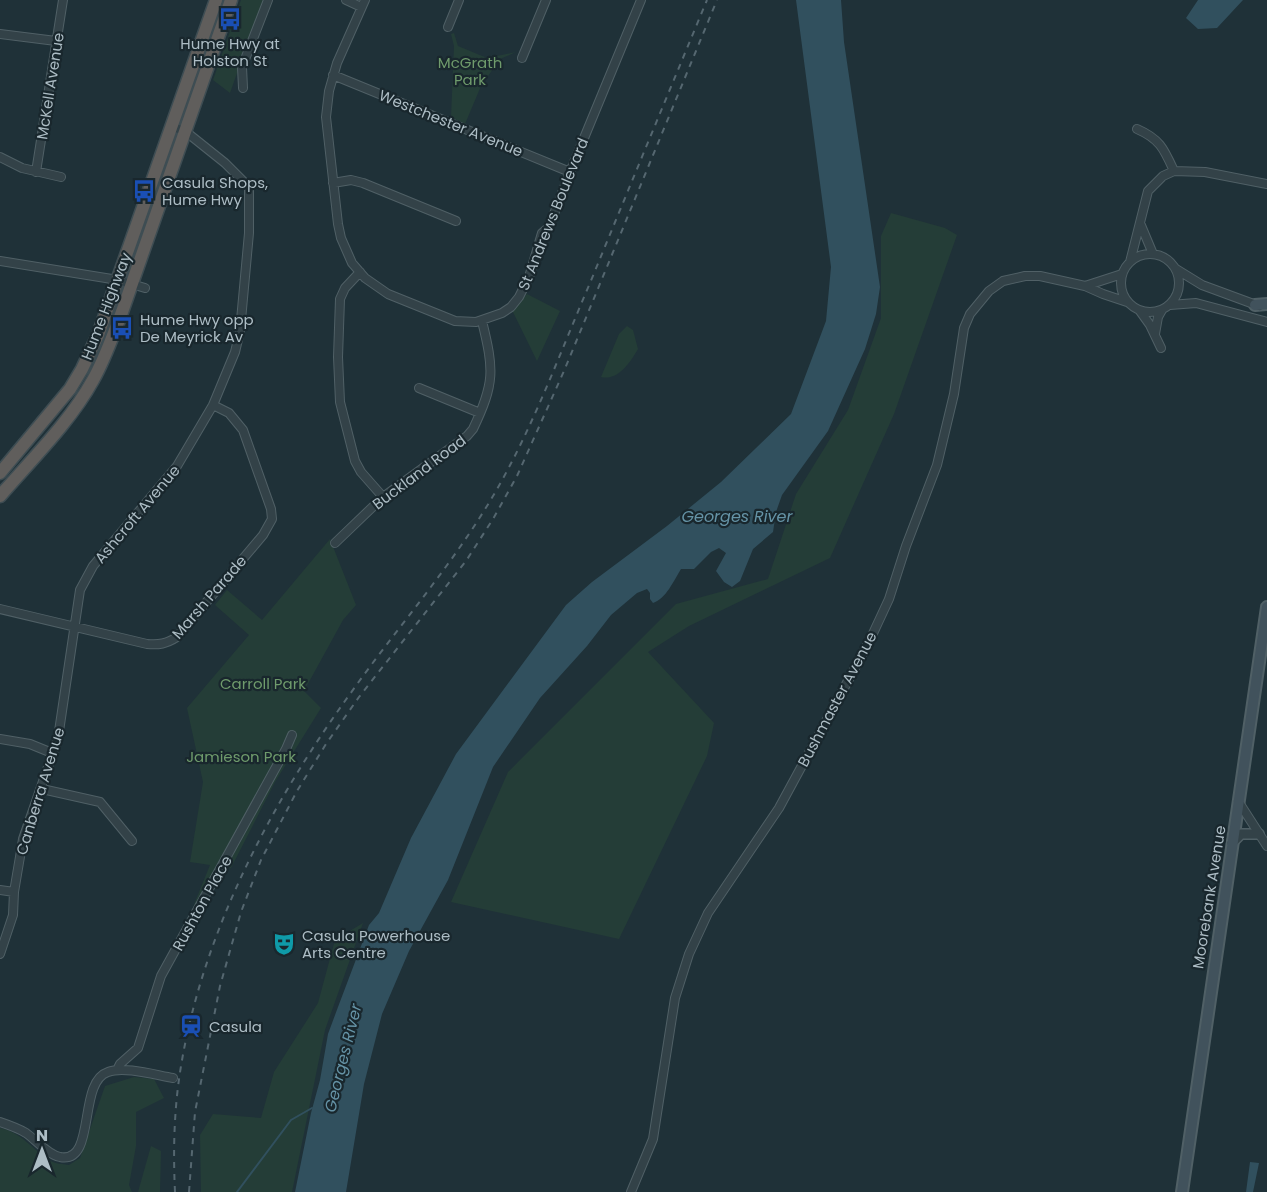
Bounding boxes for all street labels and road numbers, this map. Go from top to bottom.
street label: McKell Avenue [31,31,69,141]
street label: Westchester Avenue [376,84,526,162]
street label: St Andrews Boulevard [513,135,593,293]
street label: Hume Highway [76,249,136,363]
street label: Buckland Road [368,430,470,514]
street label: Ashcroft Avenue [90,460,184,568]
street label: Marsh Parade [167,551,251,643]
street label: Bushmaster Avenue [792,628,882,770]
street label: Canberra Avenue [11,725,69,857]
street label: Moorebank Avenue [1187,824,1231,970]
street label: Rushton Place [167,852,237,954]

